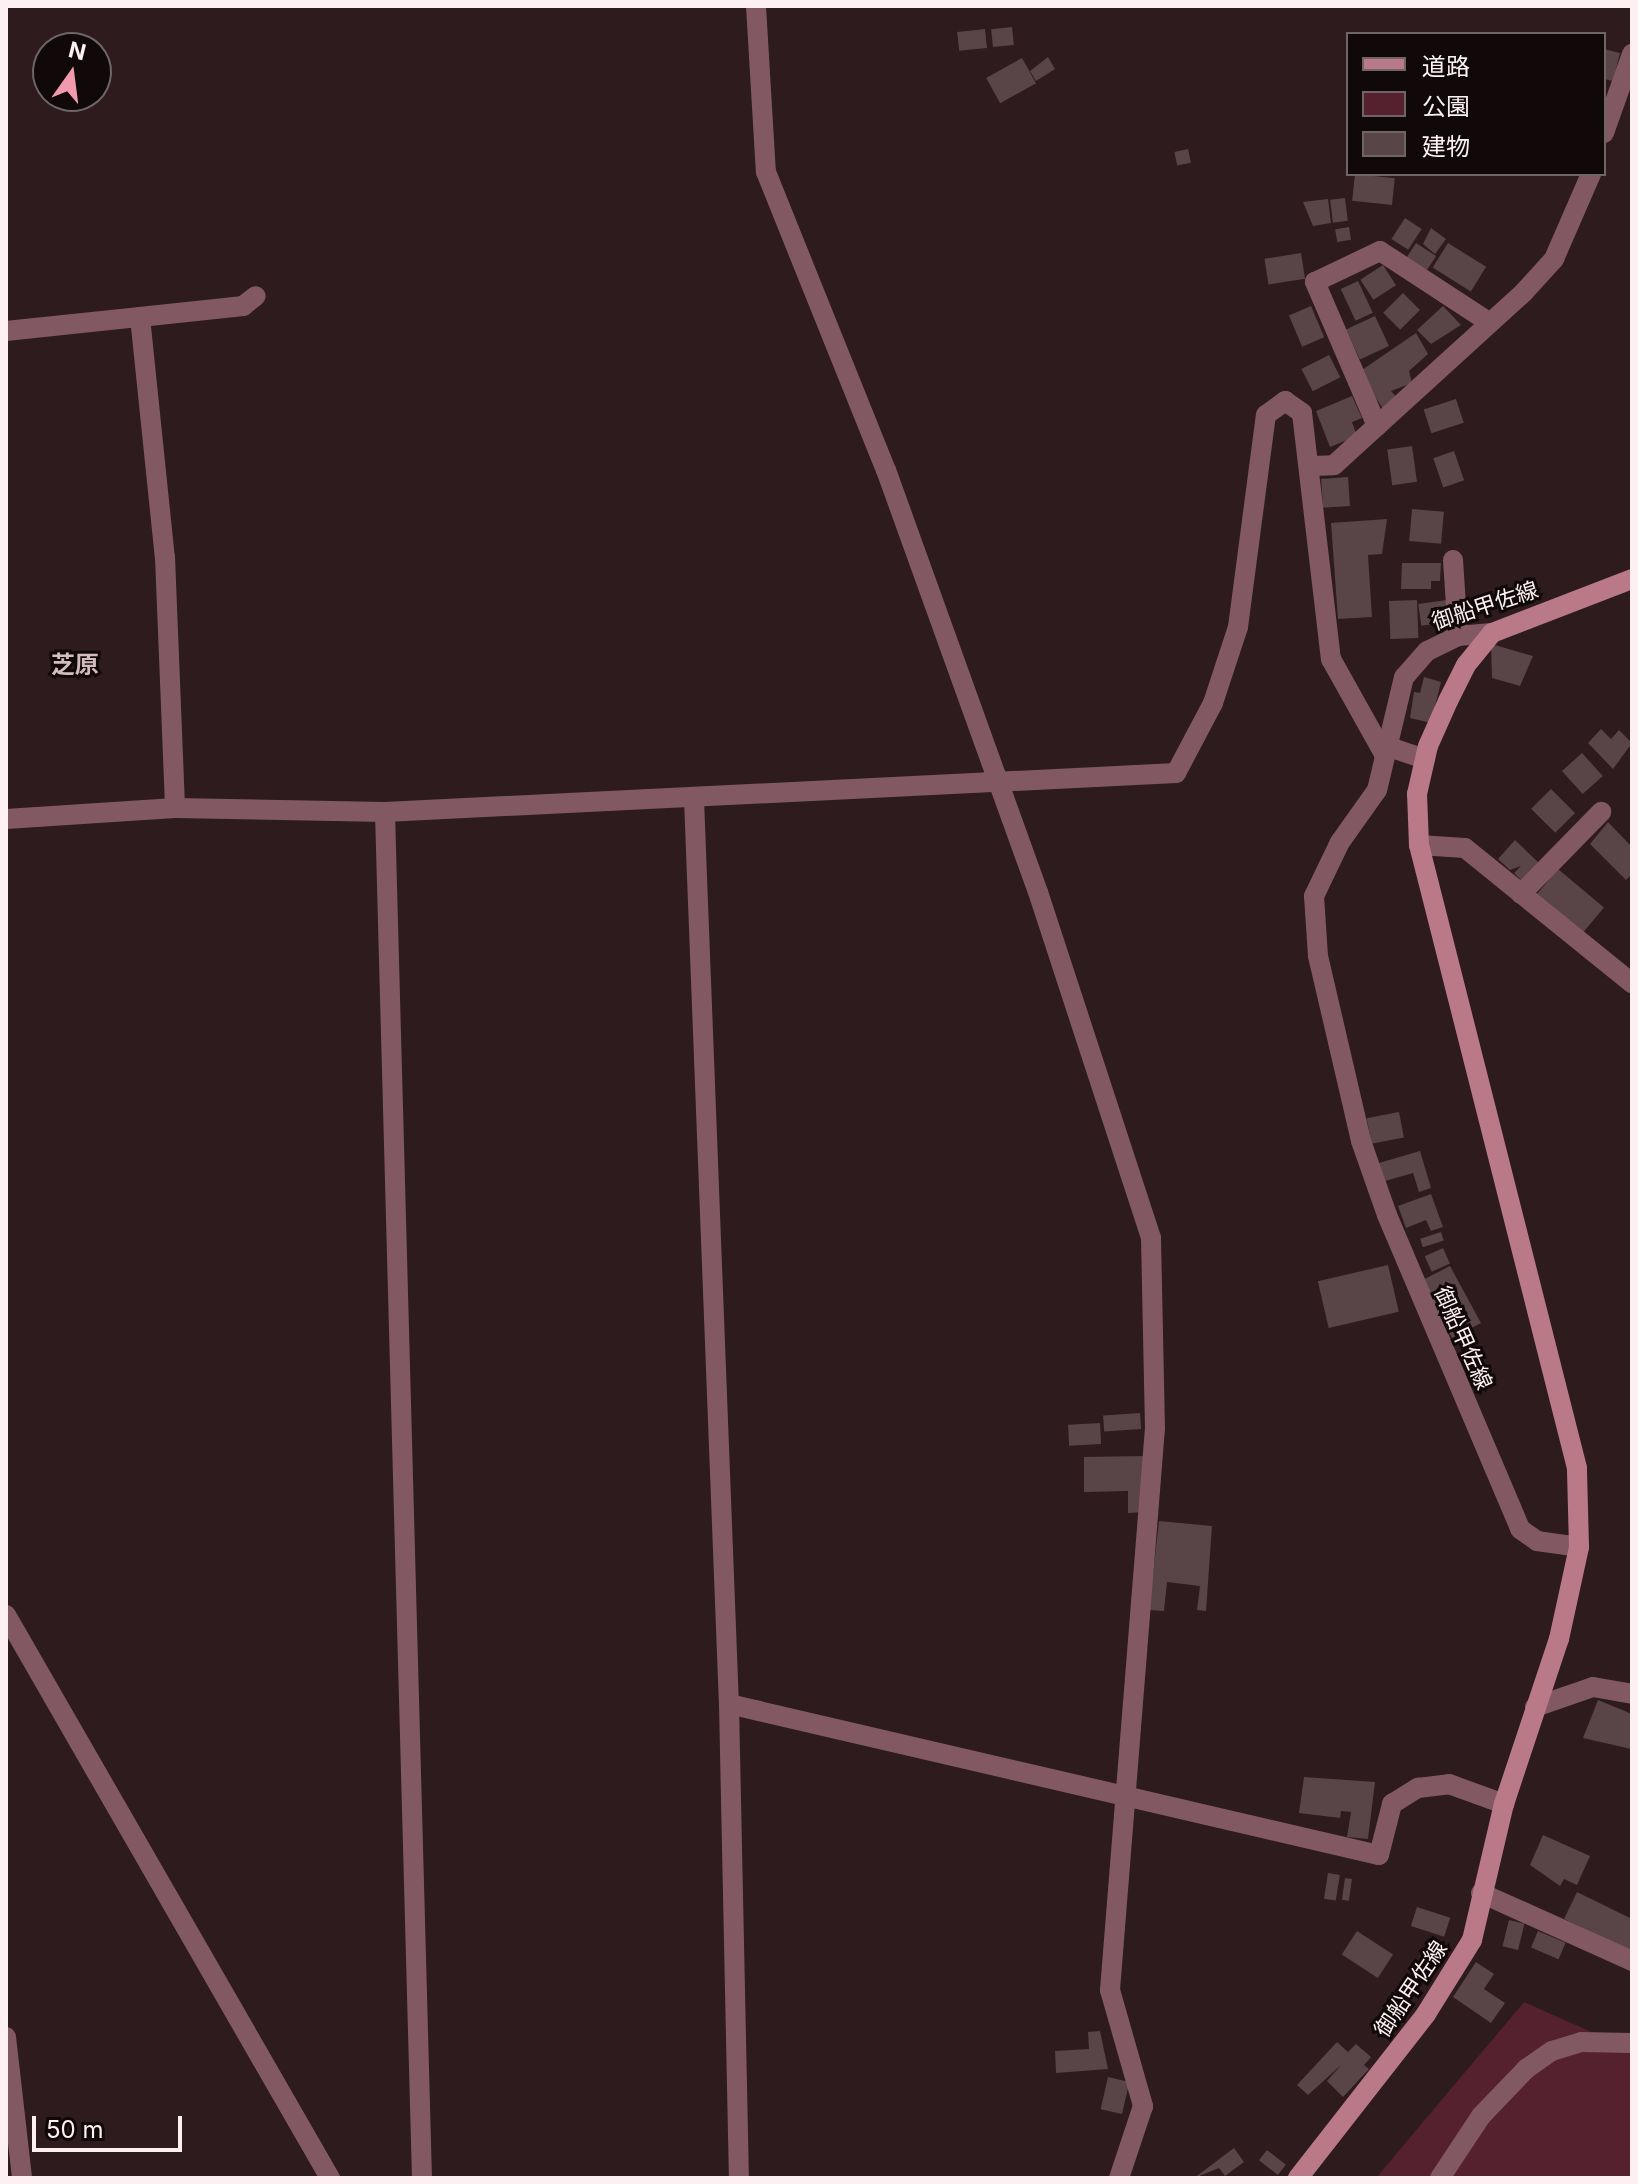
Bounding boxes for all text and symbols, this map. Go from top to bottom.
north arrow [32,32,112,112]
legend [1346,32,1606,176]
text: N [66,36,89,65]
text: 道路 [1422,52,1470,81]
text: 公園 [1422,92,1470,121]
text: 建物 [1422,132,1470,161]
street label: 御船甲佐線 [1429,576,1541,636]
district label: 芝原 [51,651,99,679]
street label: 御船甲佐線 [1429,1282,1497,1394]
street label: 御船甲佐線 [1369,1936,1453,2042]
scale bar [36,2100,186,2150]
text: 50 m [46,2115,104,2144]

